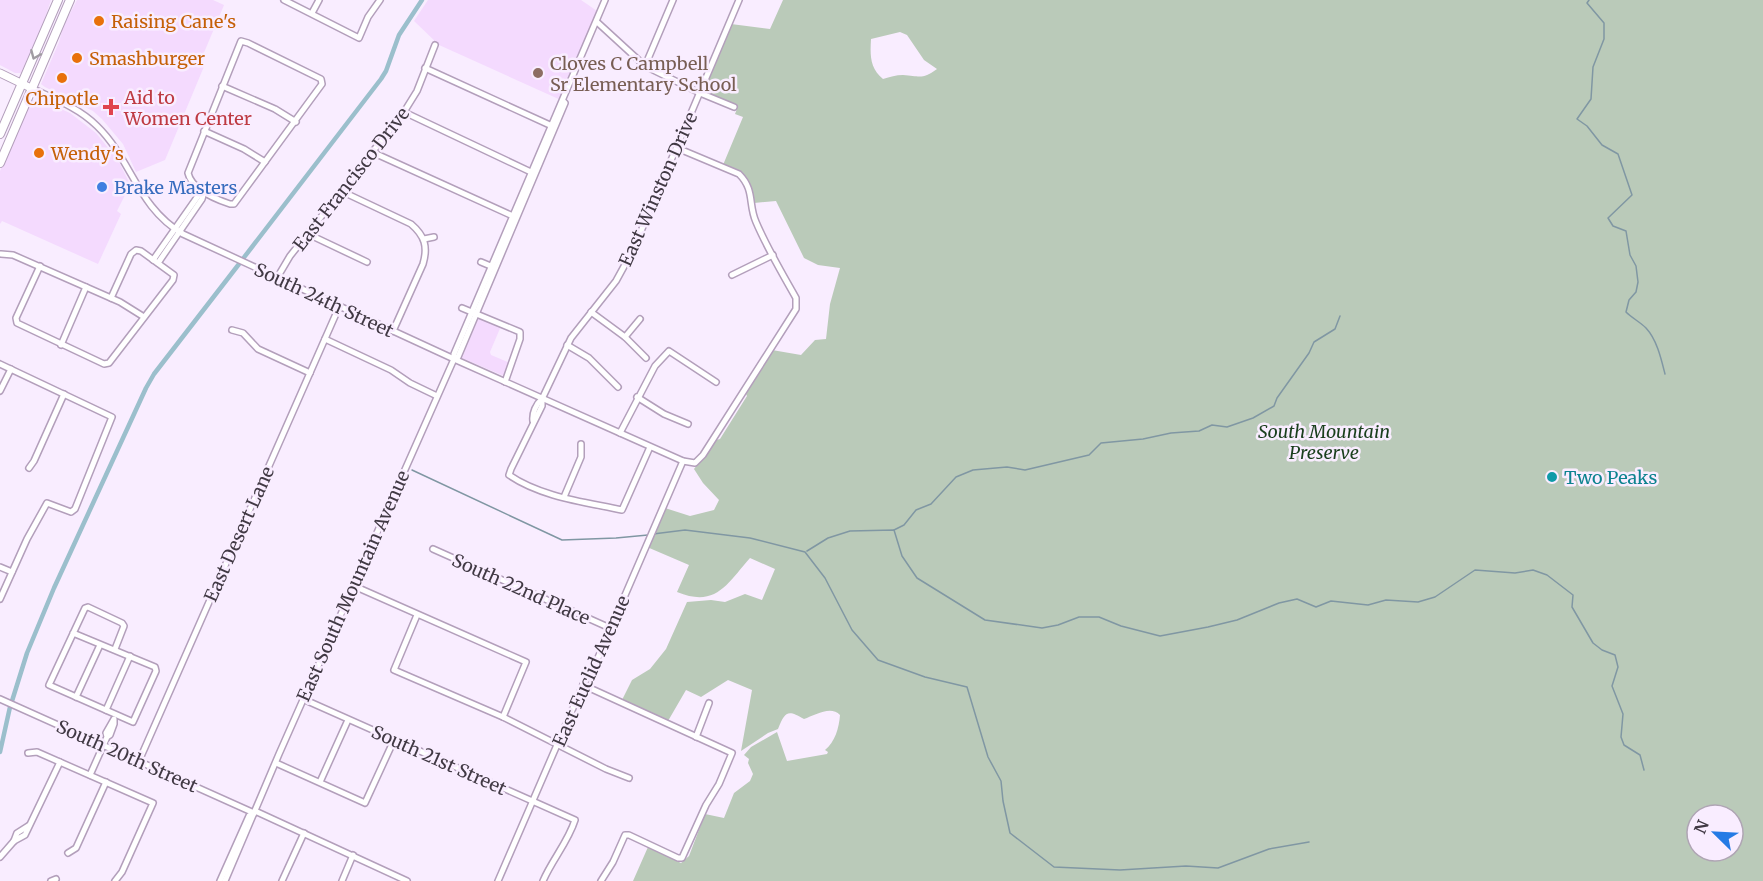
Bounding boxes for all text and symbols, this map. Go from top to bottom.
place label: Raising Cane's [111,10,236,33]
marker: Raising Cane's [92,14,106,28]
place label: Smashburger [89,47,205,70]
one-way arrow [30,48,42,59]
marker: Smashburger [70,51,84,65]
place label: Cloves C Campbell Sr Elementary School [550,52,737,96]
marker: Cloves C Campbell Sr Elementary School [531,66,545,80]
marker: Chipotle [55,71,69,85]
place label: Aid to Women Center [123,86,252,130]
place label: Chipotle [25,87,99,110]
marker: Aid to Women Center [102,98,120,116]
street label: East Francisco Drive [288,103,414,255]
street label: East Winston Drive [614,108,702,270]
place label: Wendy's [50,142,124,165]
marker: Wendy's [32,146,46,160]
place label: Brake Masters [114,176,237,199]
marker: Brake Masters [95,180,109,194]
street label: South 24th Street [251,258,397,342]
park label: South Mountain Preserve [1258,420,1390,464]
street label: East Desert Lane [199,463,279,605]
place label: Two Peaks [1564,466,1658,489]
street label: East South Mountain Avenue [292,467,414,705]
marker: Two Peaks [1545,470,1559,484]
street label: South 22nd Place [448,548,594,630]
street label: East Euclid Avenue [547,592,635,750]
street label: South 20th Street [53,715,201,797]
street label: South 21st Street [368,720,510,800]
north arrow [1685,803,1745,863]
text: N [1690,817,1713,837]

